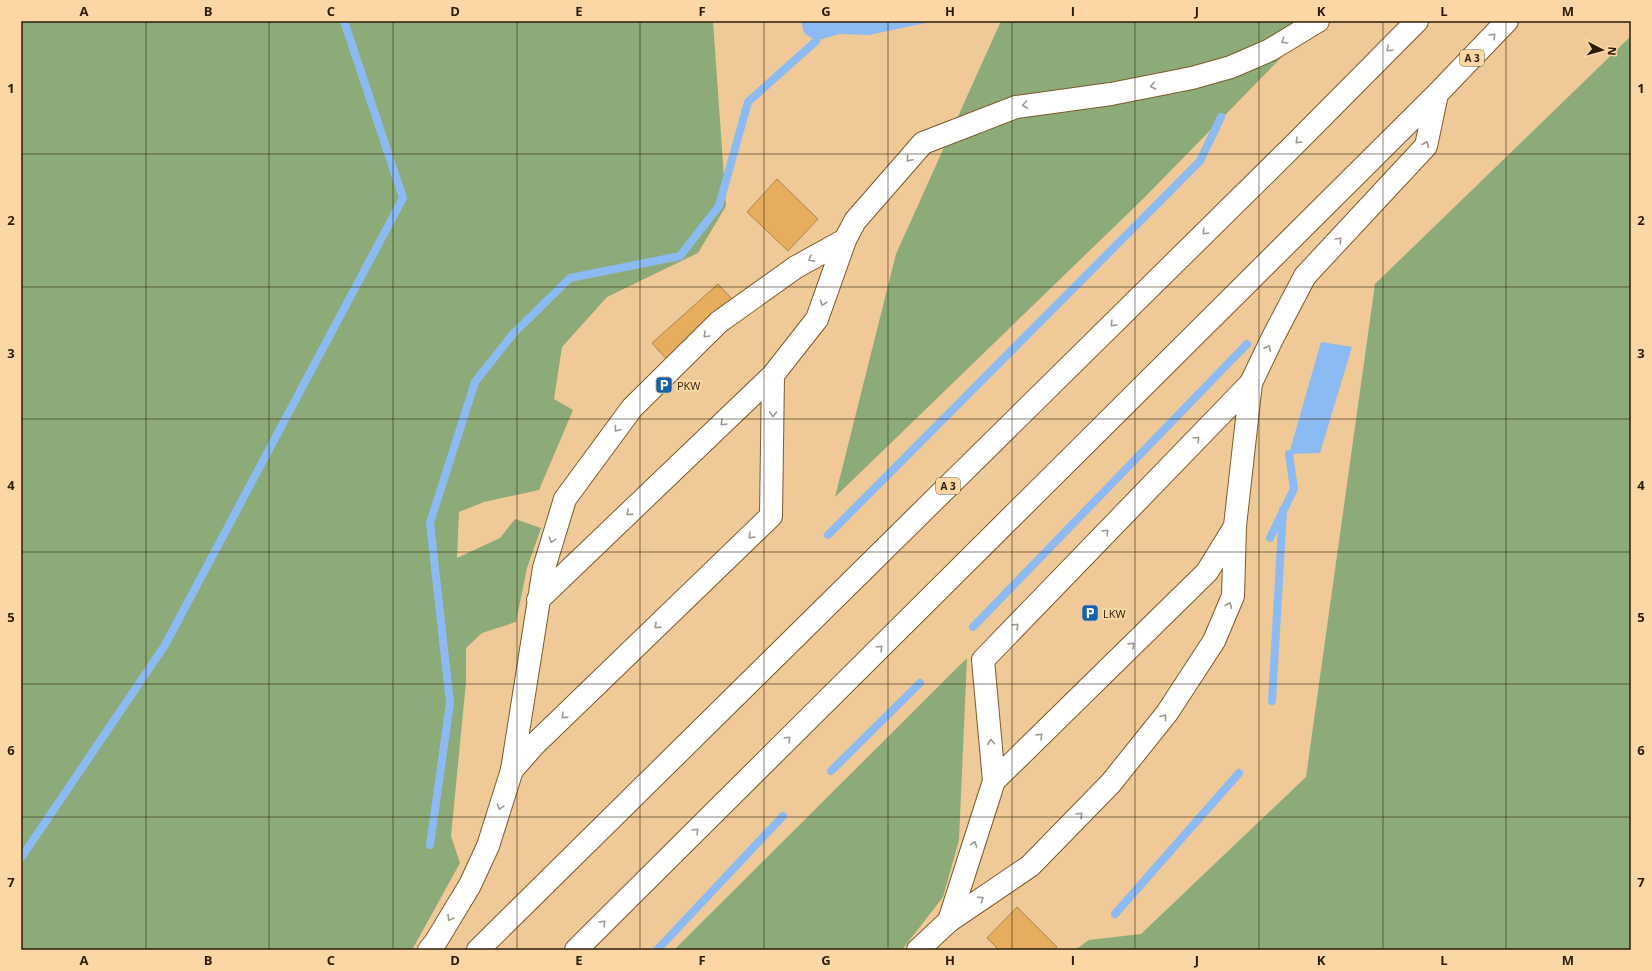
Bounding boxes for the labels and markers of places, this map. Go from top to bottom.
parking icon: PKW [654,375,674,395]
place label: PKW [677,378,701,393]
parking icon: LKW [1080,603,1100,623]
place label: LKW [1103,606,1126,621]

